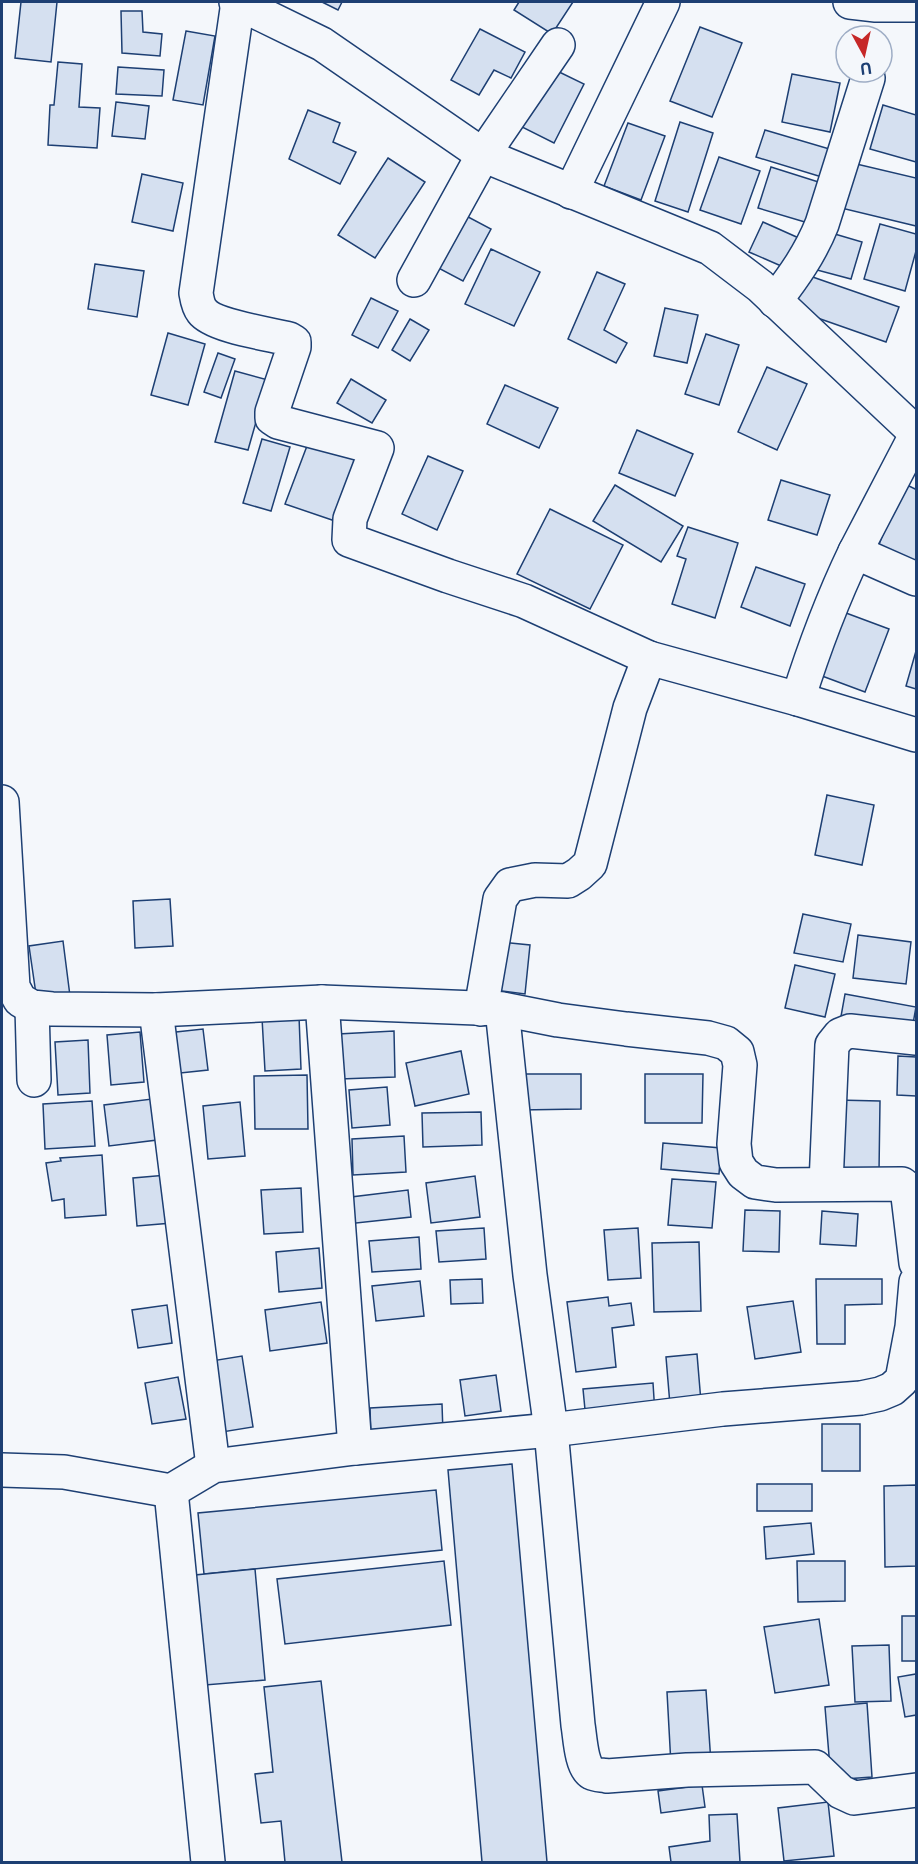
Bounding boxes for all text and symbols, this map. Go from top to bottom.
north arrow [834,24,894,84]
text: U [859,58,873,79]

